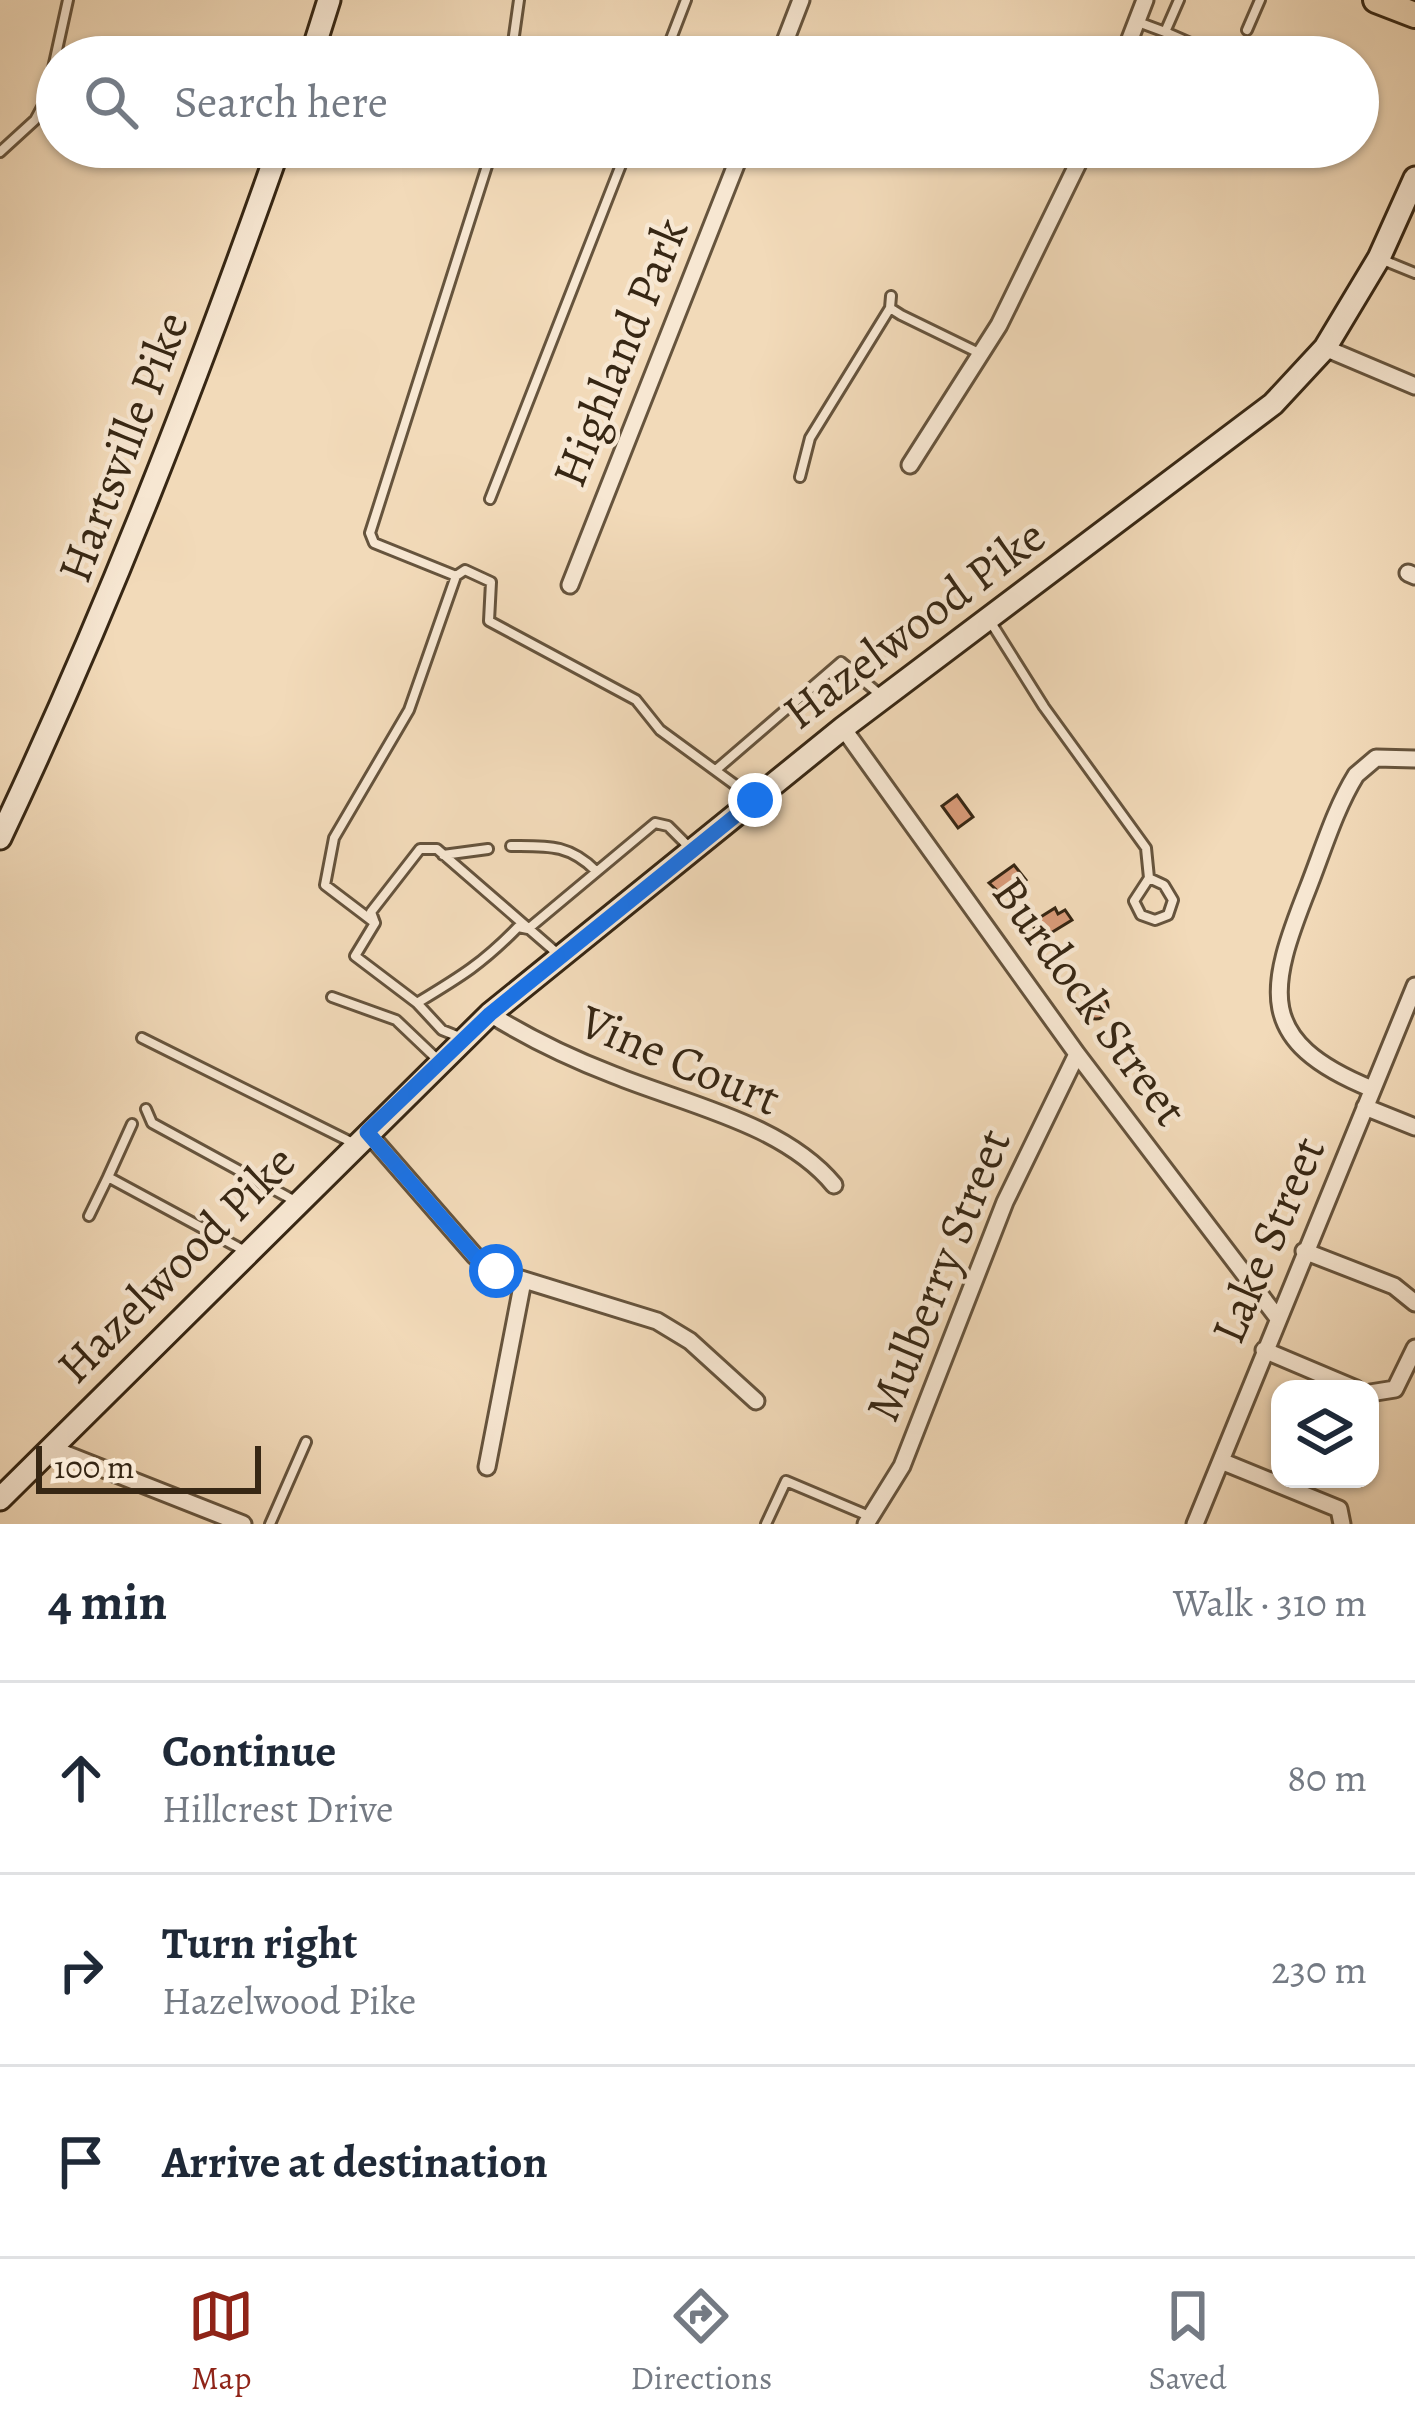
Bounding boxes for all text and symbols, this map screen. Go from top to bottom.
search box [36,36,1379,168]
icon: search [78,69,144,135]
text: Search here [174,71,388,133]
street label: Highland Park [536,208,704,496]
street label: Hartsville Pike [41,302,205,592]
street label: Hazelwood Pike [769,503,1059,745]
route end [728,773,782,827]
street label: Burdock Street [977,863,1203,1139]
street label: Vine Court [569,988,790,1132]
street label: Mulberry Street [849,1119,1027,1431]
street label: Lake Street [1195,1126,1341,1354]
street label: Hazelwood Pike [42,1130,310,1398]
route start [469,1244,523,1298]
map controls [1271,1380,1379,1488]
button: layers [1271,1380,1379,1488]
scale bar [36,1440,261,1493]
text: 100 m [54,1444,134,1489]
text: 4 min [48,1567,167,1637]
text: Walk · 310 m [1173,1576,1367,1629]
text: Continue [162,1720,336,1782]
icon: ahead [48,1745,114,1811]
text: 80 m [1287,1751,1367,1804]
text: Hillcrest Drive [162,1782,393,1835]
text: Turn right [162,1912,357,1974]
icon: right [48,1937,114,2003]
text: 230 m [1271,1943,1367,1996]
text: Hazelwood Pike [162,1974,416,2027]
icon: arrive [48,2129,114,2195]
text: Arrive at destination [162,2131,548,2193]
tab: Map [188,2283,254,2400]
tab: Directions [631,2283,772,2400]
tab: Saved [1149,2283,1227,2400]

